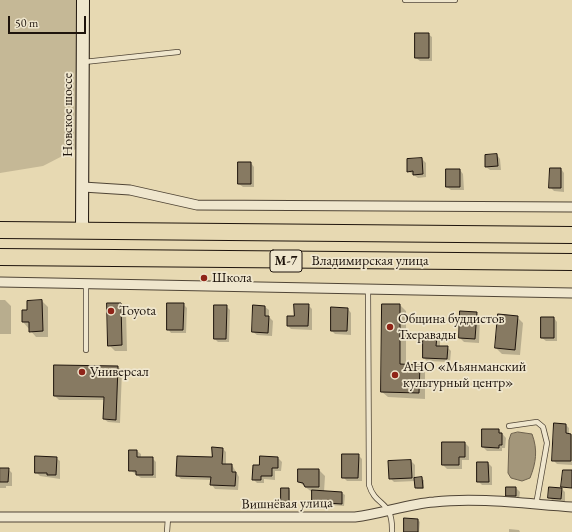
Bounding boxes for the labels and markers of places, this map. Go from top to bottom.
place label: Школа [212,270,252,286]
marker: Школа [199,273,209,283]
place label: Toyota [119,303,156,319]
marker: Toyota [106,306,116,316]
place label: Община буддистов Тхеравады [398,311,505,344]
marker: Община буддистов Тхеравады [385,322,395,332]
place label: АНО «Мьянманский культурный центр» [403,359,526,392]
place label: Универсал [90,364,149,380]
marker: Универсал [77,367,87,377]
marker: АНО «Мьянманский культурный центр» [390,370,400,380]

